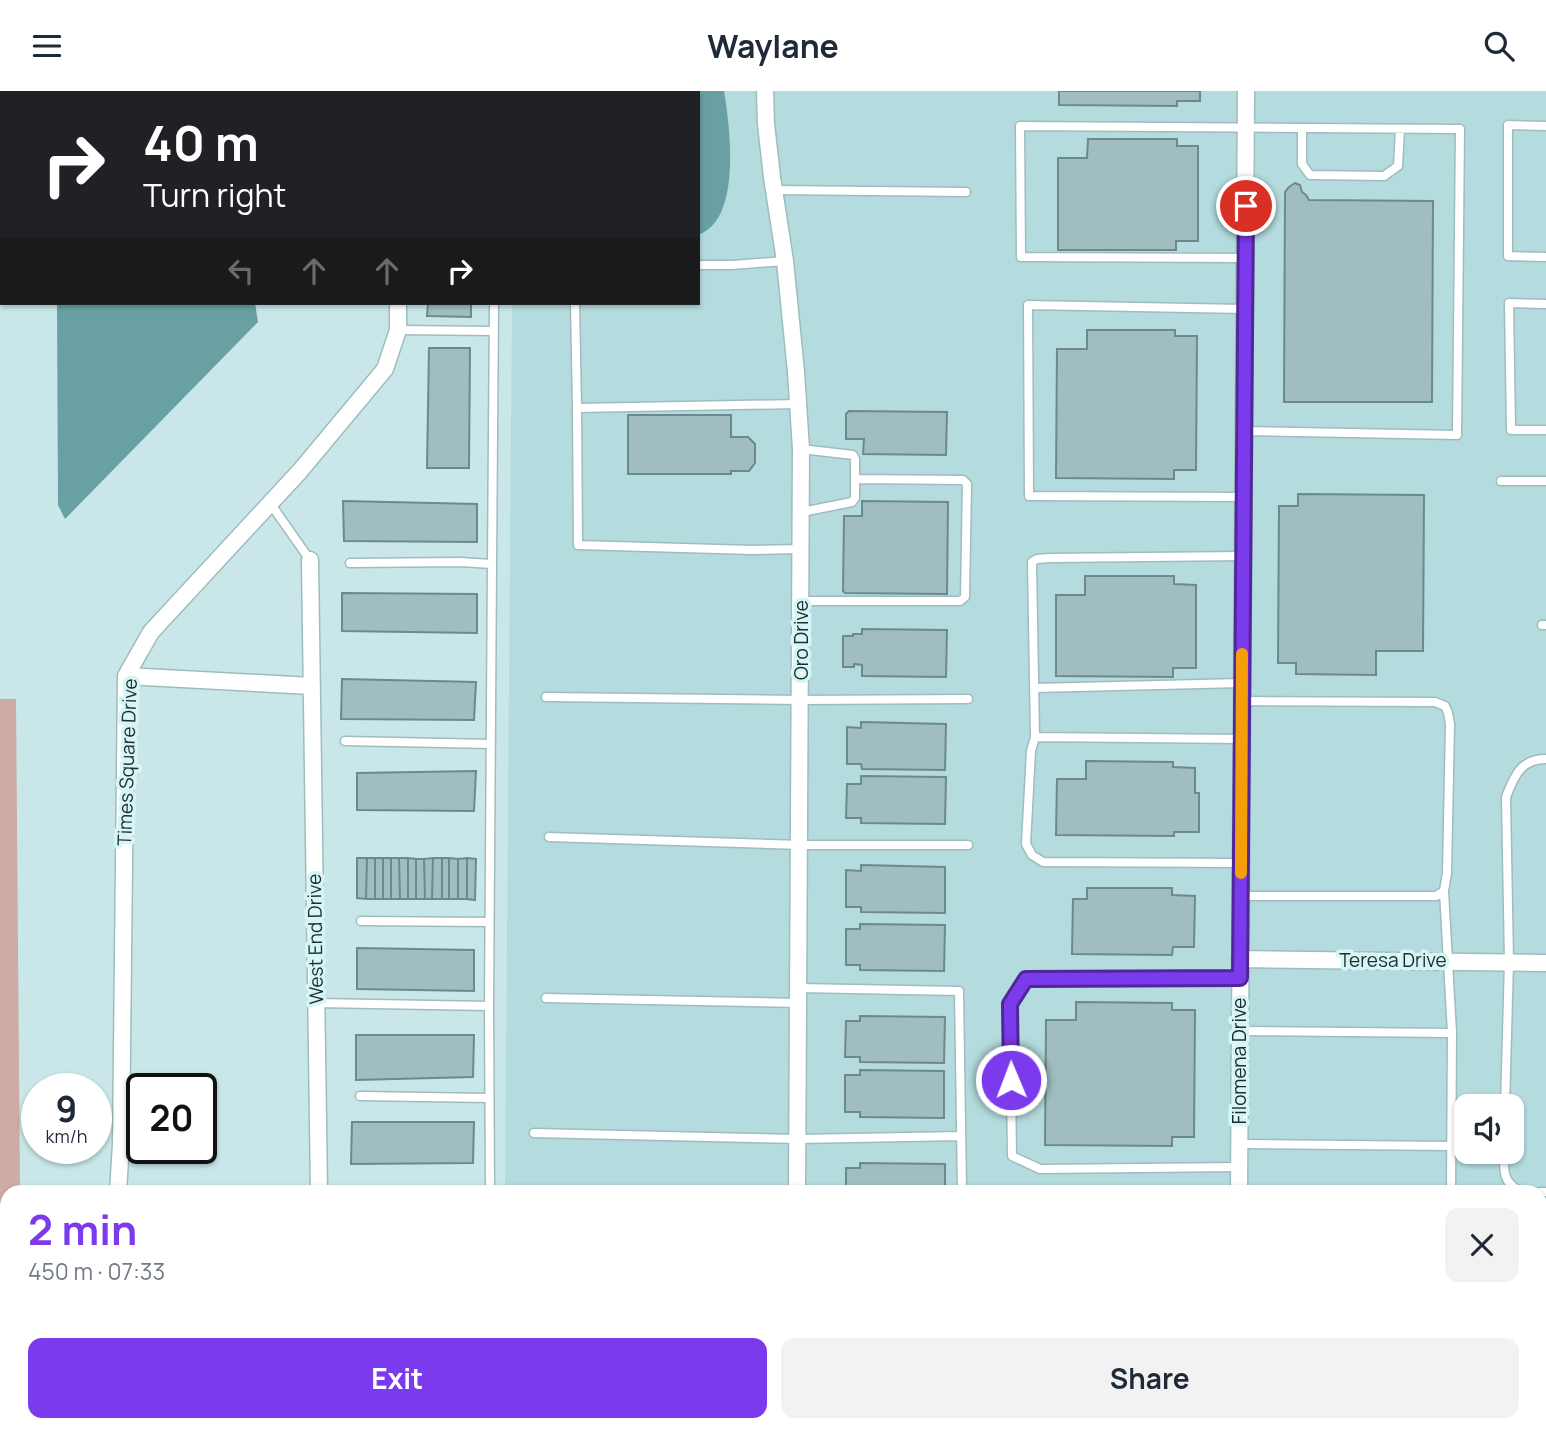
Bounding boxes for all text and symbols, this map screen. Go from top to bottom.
text: Waylane [707,24,839,68]
icon: menu [28,27,66,65]
icon: search [1480,27,1518,65]
text: 40 m [143,109,259,176]
icon: right [28,119,119,210]
text: Turn right [143,173,286,217]
pin [1216,176,1276,236]
icon: arrive [1227,187,1265,225]
icon: left [222,252,260,290]
icon: ahead [295,252,333,290]
icon: ahead [368,252,406,290]
icon: right [441,252,479,290]
street label: Oro Drive [788,600,814,680]
street label: Times Square Drive [111,678,143,846]
street label: West End Drive [301,873,329,1005]
street label: Teresa Drive [1339,947,1447,973]
street label: Filomena Drive [1226,998,1252,1124]
position arrow [974,1043,1048,1117]
speed limit sign: 20 [126,1073,217,1164]
text: 9 [56,1085,77,1133]
map controls [1454,1094,1524,1164]
button: sound [1454,1094,1524,1164]
text: km/h [46,1124,87,1148]
text: 2 min [28,1200,137,1258]
button: close [1445,1208,1519,1282]
text: 450 m · 07:33 [28,1255,165,1287]
button: Exit [28,1338,767,1418]
button: Share [781,1338,1519,1418]

